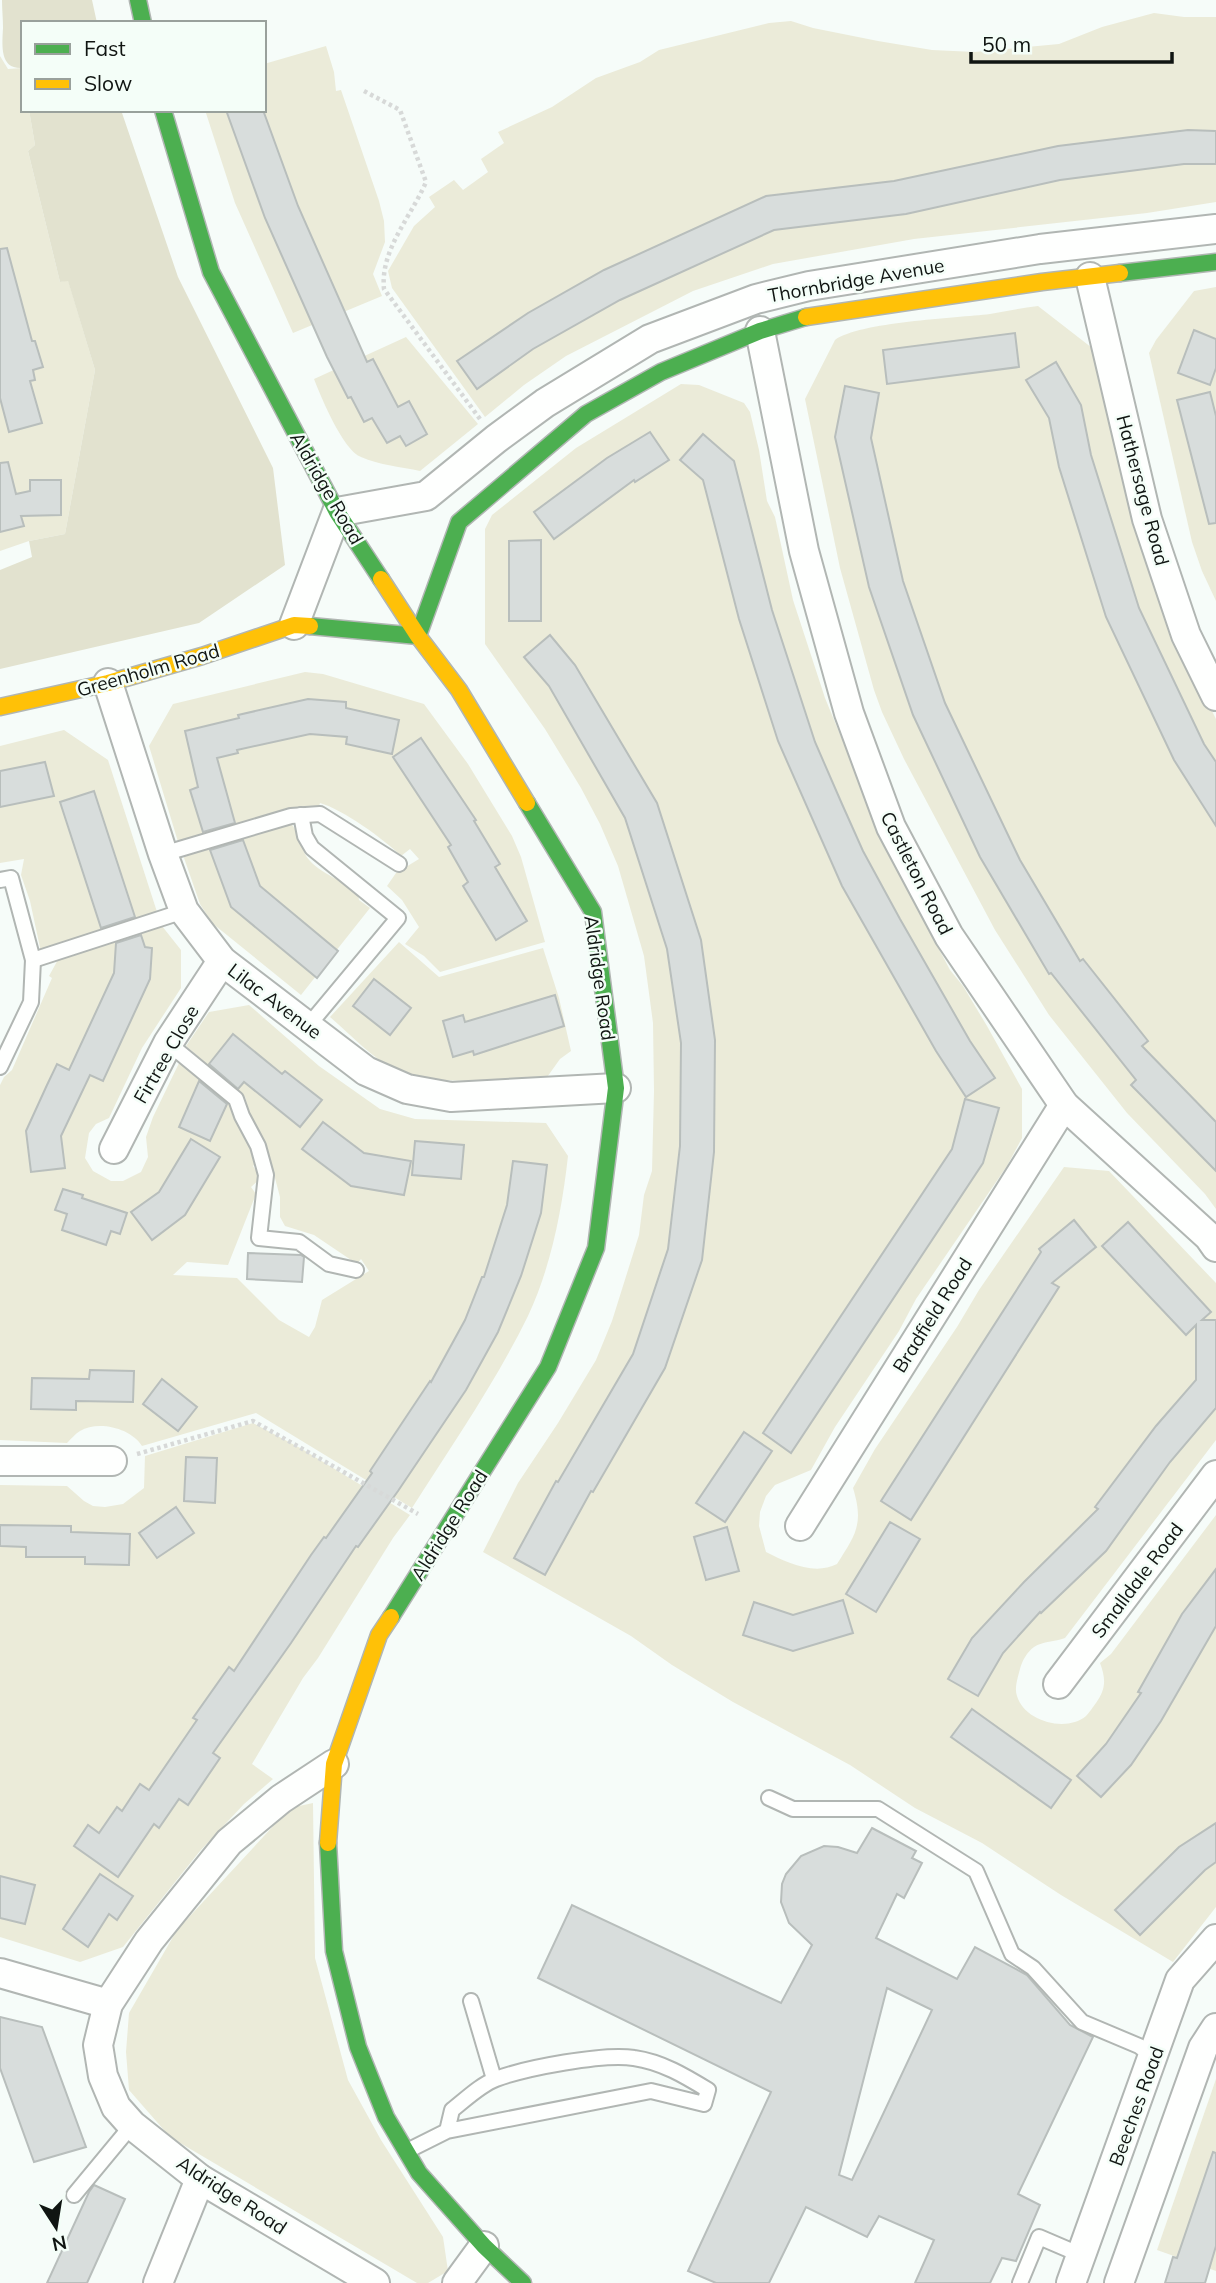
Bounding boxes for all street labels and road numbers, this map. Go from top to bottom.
street label: Thornbridge Avenue [766,253,946,307]
street label: Hathersage Road [1111,412,1175,568]
street label: Aldridge Road [285,427,369,549]
street label: Greenholm Road [74,638,222,702]
street label: Castleton Road [876,807,958,939]
street label: Aldridge Road [579,914,621,1042]
street label: Lilac Avenue [223,958,327,1044]
street label: Firtree Close [128,1000,204,1108]
street label: Bradfield Road [887,1253,977,1377]
street label: Aldridge Road [405,1465,493,1585]
street label: Smalldale Road [1086,1518,1188,1642]
street label: Beeches Road [1103,2043,1169,2169]
street label: Aldridge Road [173,2151,291,2239]

